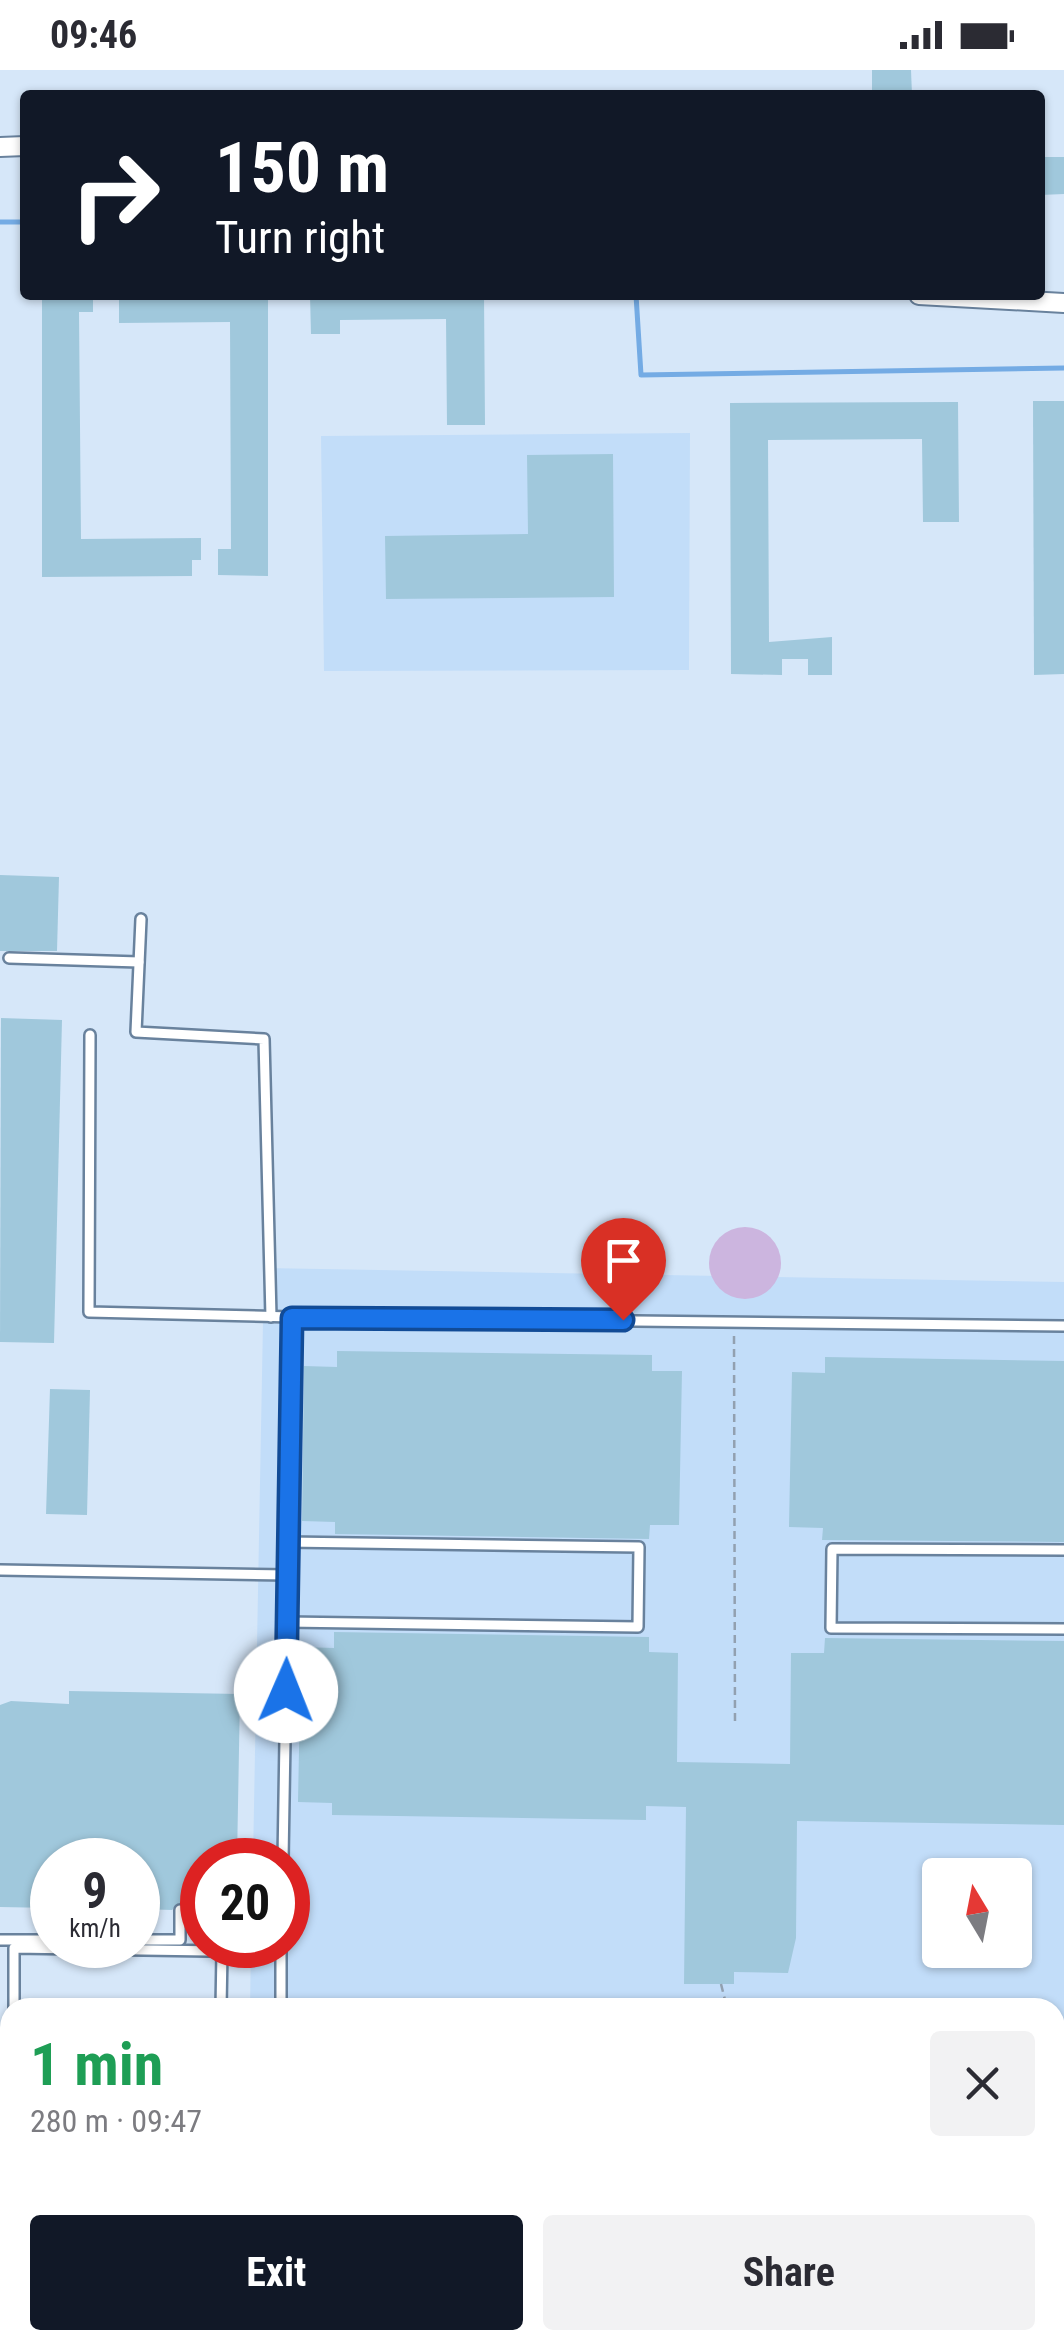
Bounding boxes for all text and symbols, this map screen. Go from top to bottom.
text: 09:46 [50,13,137,57]
text: 150 m [215,127,389,209]
icon: right [50,130,180,260]
text: Turn right [215,211,385,264]
pin [581,1218,666,1321]
icon: arrive [596,1233,651,1288]
position arrow [234,1639,338,1743]
speed limit sign: 20 [180,1838,310,1968]
north arrow [922,1858,1032,1968]
map controls [922,1858,1032,1968]
text: 9 [82,1862,108,1920]
text: km/h [69,1914,121,1943]
text: 1 min [30,2029,163,2100]
button: close [930,2031,1035,2136]
text: 280 m · 09:47 [30,2102,202,2140]
button: Exit [30,2215,523,2330]
button: Share [543,2215,1035,2330]

